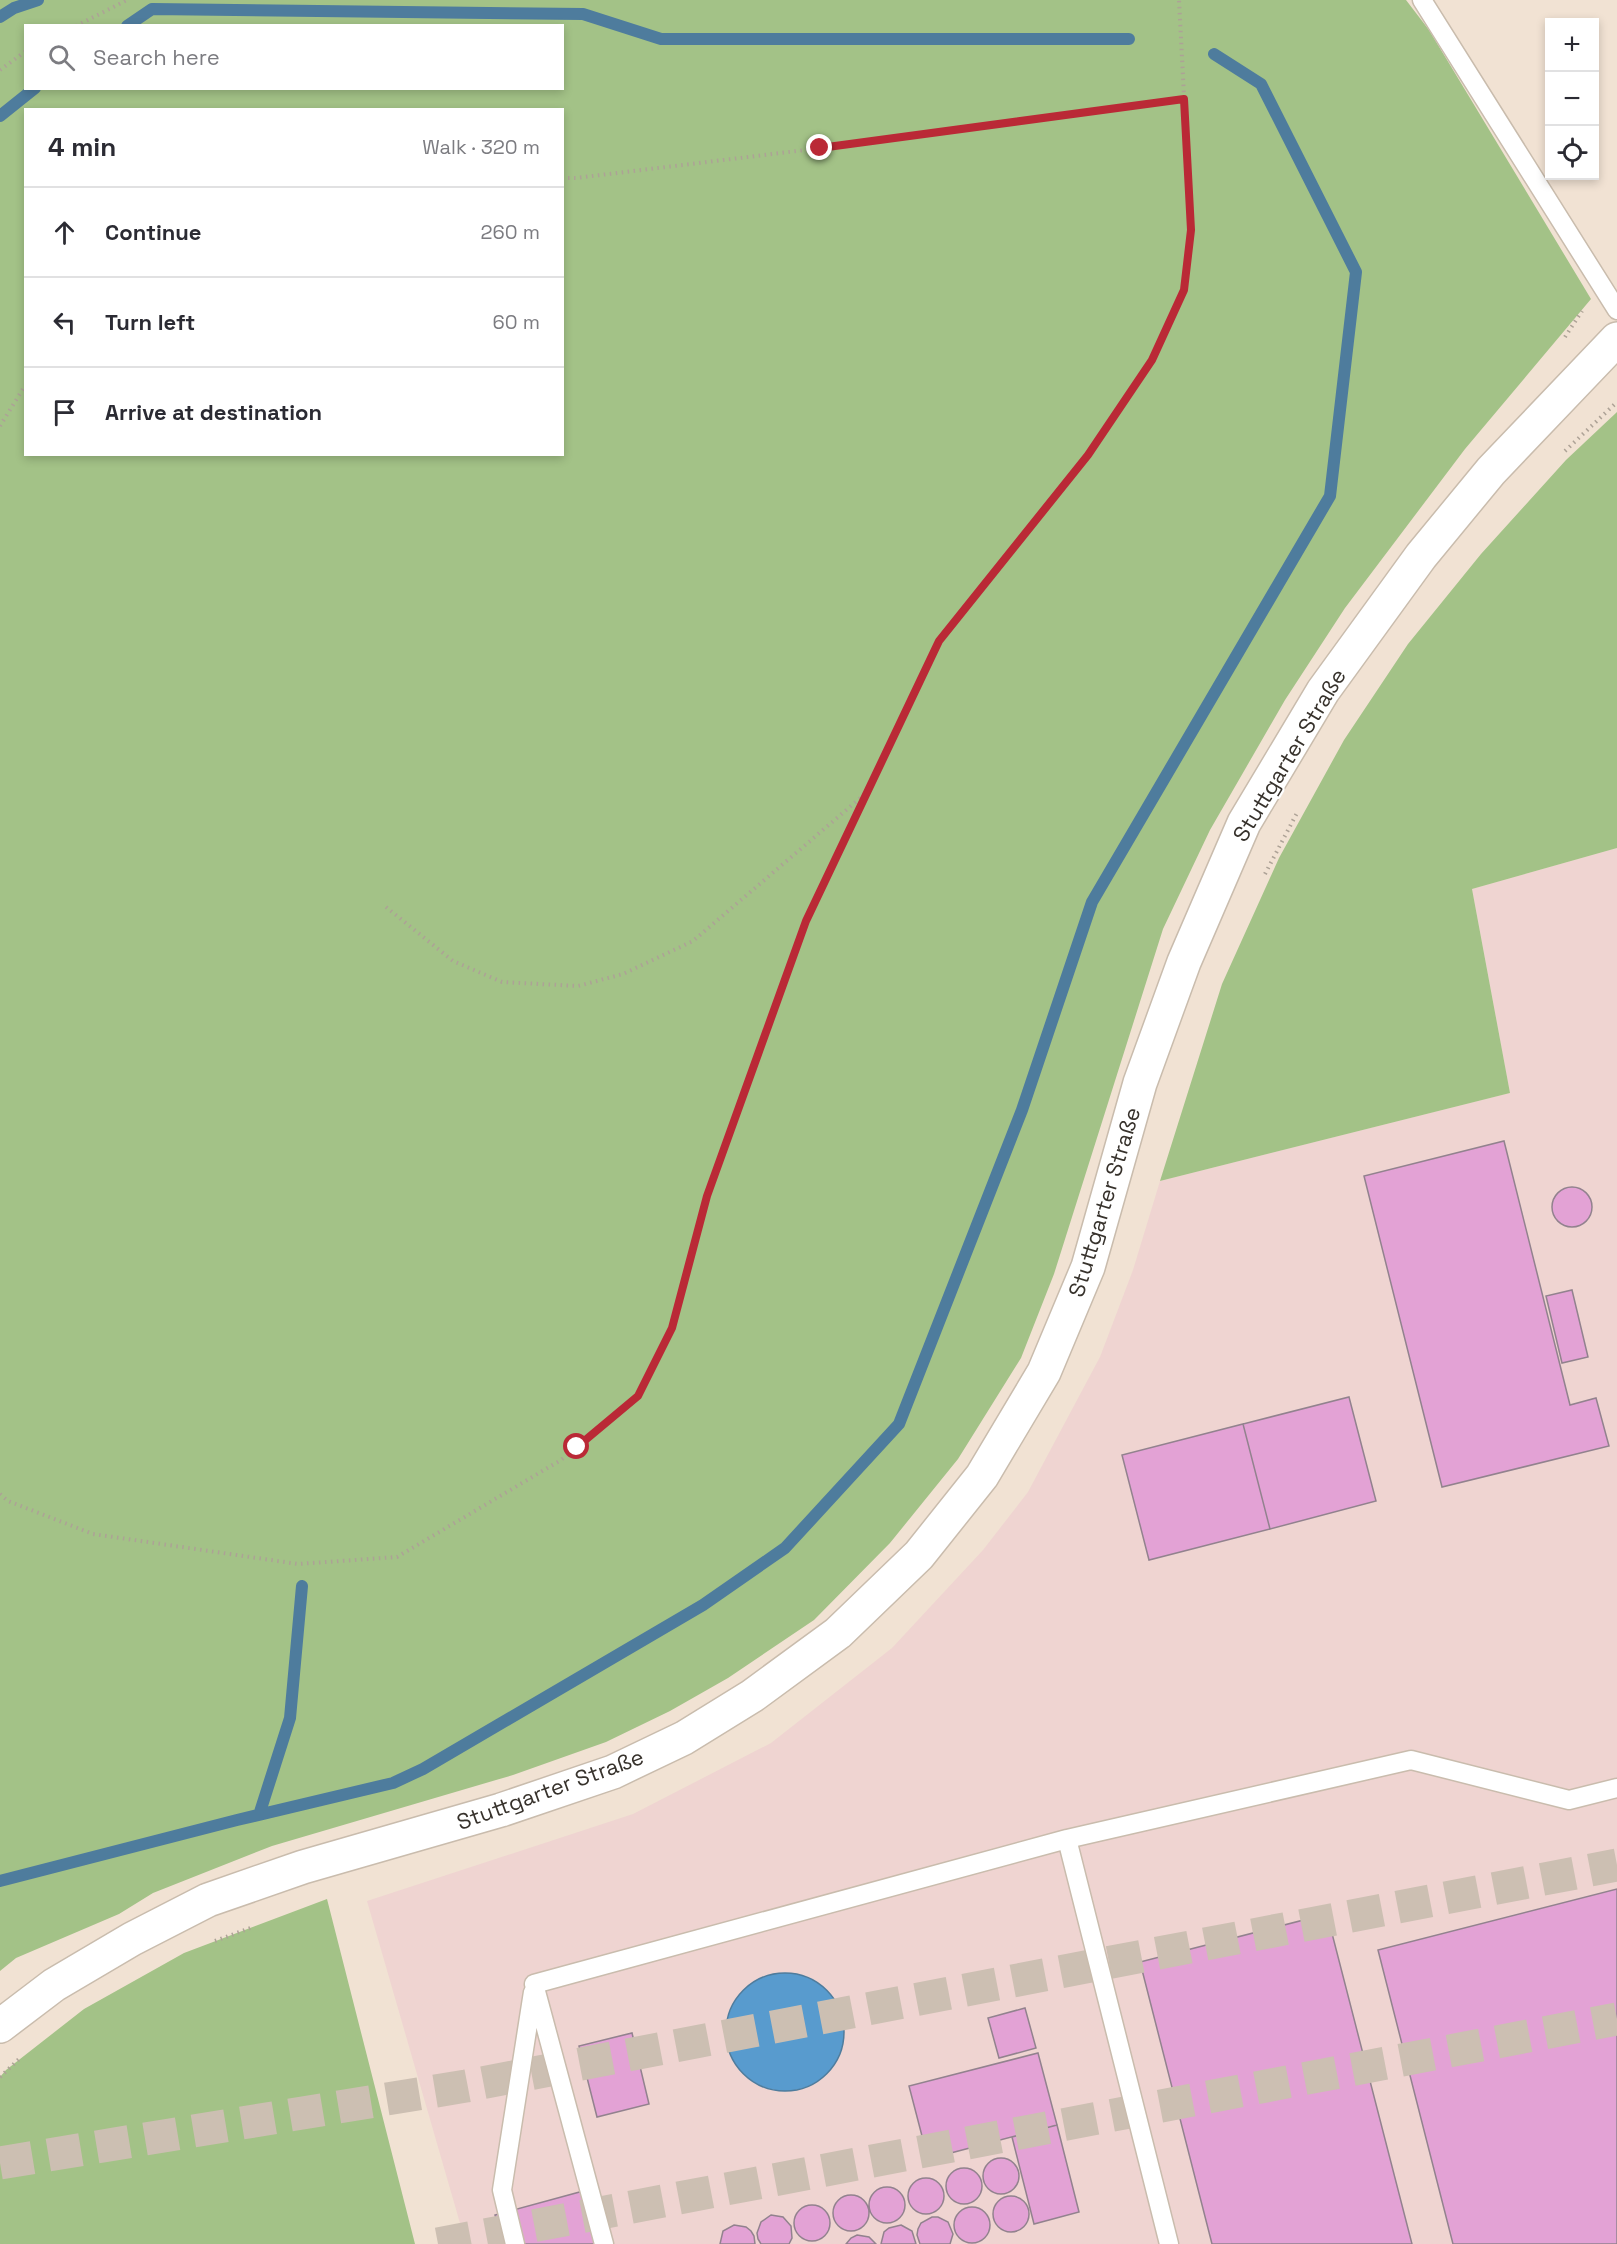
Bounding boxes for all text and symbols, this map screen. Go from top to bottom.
map controls [1545,18,1599,180]
button: + [1545,18,1599,72]
search box [24,24,564,90]
icon: search [45,41,78,74]
text: Search here [93,43,220,71]
button: − [1545,72,1599,126]
button: locate [1545,126,1599,180]
text: 4 min [48,130,116,164]
text: Walk · 320 m [422,134,540,160]
route end [806,134,832,160]
icon: ahead [48,216,81,249]
text: Continue [105,218,201,246]
text: 260 m [481,219,540,245]
icon: left [48,306,81,339]
text: Turn left [105,308,195,336]
text: 60 m [493,309,540,335]
icon: arrive [48,396,81,429]
text: Arrive at destination [105,398,322,426]
street label: Stuttgarter Straße [1226,663,1352,847]
street label: Stuttgarter Straße [1062,1104,1146,1300]
route start [563,1433,589,1459]
street label: Stuttgarter Straße [453,1742,647,1836]

